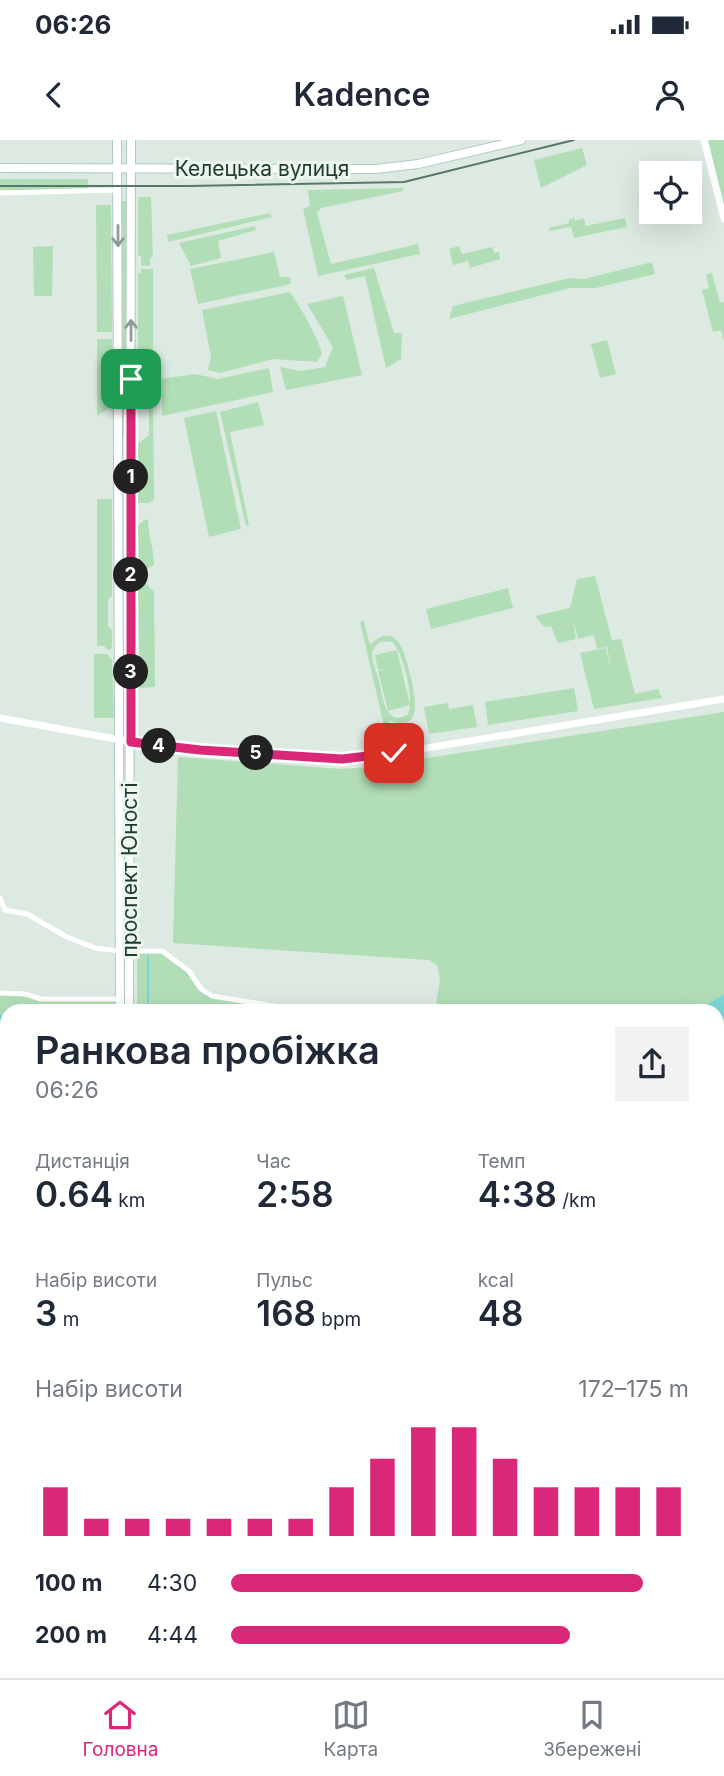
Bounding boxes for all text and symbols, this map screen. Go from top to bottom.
text: 06:26 [35,9,111,40]
text: Kadence [294,75,430,114]
icon: back [35,76,73,114]
icon: person [651,76,689,114]
street label: Келецька вулиця [175,156,349,181]
map controls [639,161,702,224]
button: locate [639,161,702,224]
one-way arrow [111,224,125,247]
one-way arrow [124,319,138,342]
pin [101,349,161,409]
icon: arrive [112,360,150,398]
pin: 1 [114,460,148,494]
text: 1 [126,465,135,488]
pin: 2 [114,558,148,592]
text: 2 [125,563,136,586]
pin: 3 [114,654,148,690]
text: 3 [124,660,137,683]
pin [364,723,424,783]
pin: 4 [142,728,176,764]
text: 4 [152,734,165,757]
icon: check [375,734,413,772]
pin: 5 [238,736,274,770]
text: 5 [249,741,262,764]
street label: проспект Юності [117,783,142,957]
text: Ранкова пробіжка [35,1027,380,1073]
button: share [615,1027,689,1101]
text: 06:26 [35,1076,99,1104]
text: Дистанція [35,1150,130,1173]
text: Час [256,1150,291,1173]
text: Темп [478,1150,525,1173]
text: 0.64 [35,1173,113,1215]
text: 2:58 [256,1173,334,1215]
text: 4:38 [478,1173,557,1215]
text: km [113,1189,145,1212]
text: /km [557,1189,596,1212]
text: Набір висоти [35,1269,157,1292]
text: Пульс [256,1269,313,1292]
text: kcal [478,1269,514,1292]
text: 3 [35,1292,57,1334]
text: 168 [256,1292,316,1334]
text: 48 [478,1292,523,1334]
text: m [57,1308,79,1331]
text: bpm [316,1308,361,1331]
text: Набір висоти [35,1375,183,1403]
text: 172–175 m [578,1375,689,1403]
text: 100 m [35,1569,102,1597]
text: 4:30 [147,1569,197,1597]
text: 200 m [35,1621,107,1649]
text: 4:44 [147,1621,198,1649]
tab: Головна [83,1696,158,1761]
tab: Карта [324,1696,378,1761]
tab: Збережені [543,1696,641,1761]

